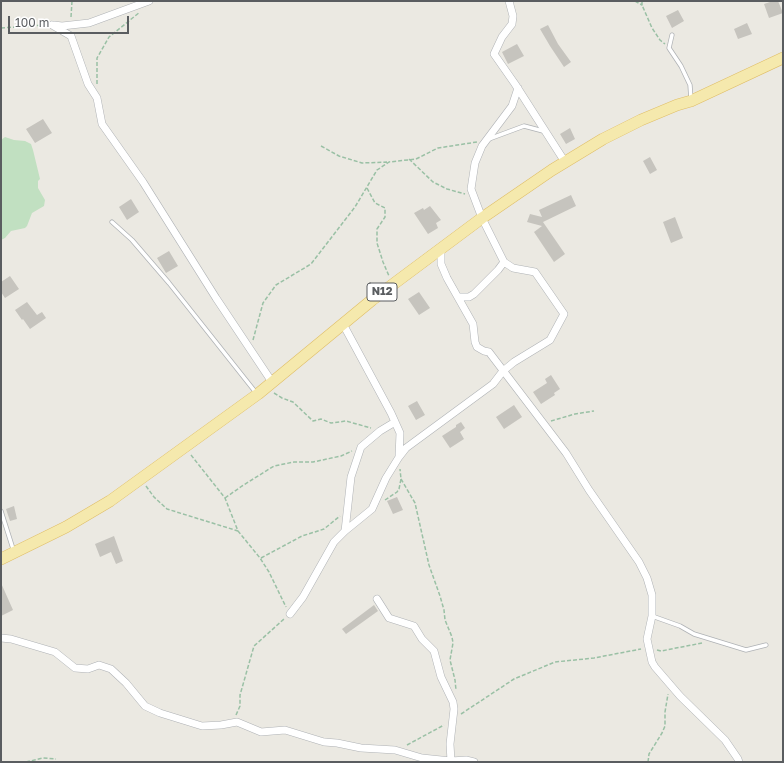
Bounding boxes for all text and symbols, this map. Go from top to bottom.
scale bar [10,8,131,34]
text: 100 m [15,15,49,30]
road number: N12 [367,283,397,301]

